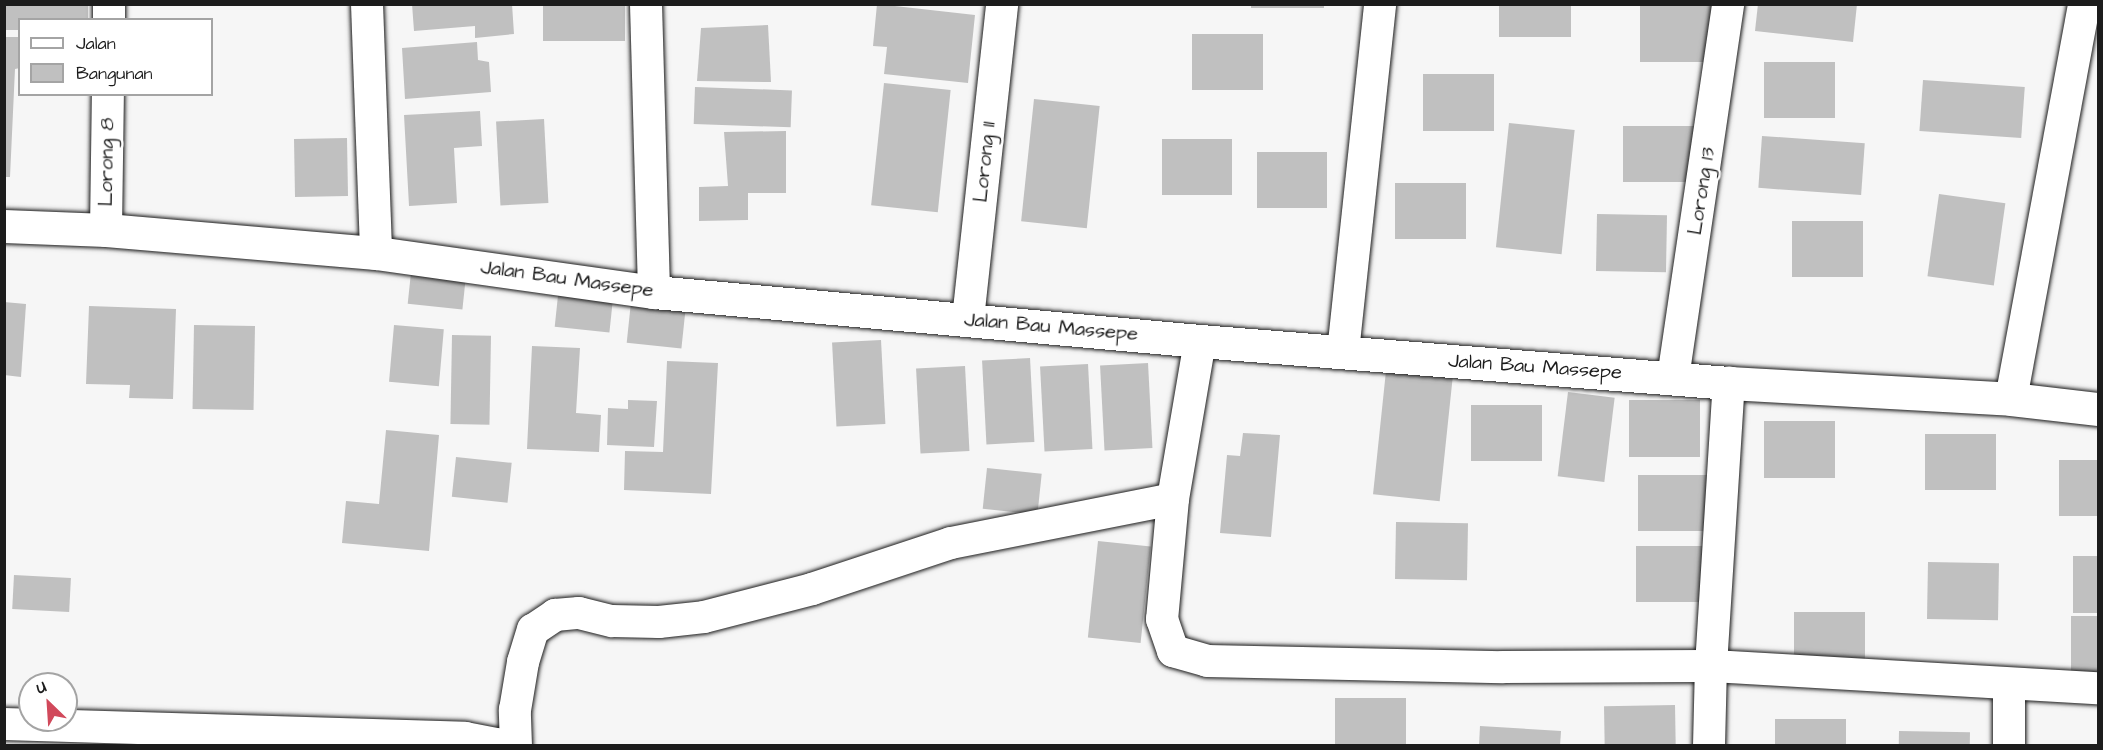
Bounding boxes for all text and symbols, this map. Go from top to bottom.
legend [18,18,213,96]
text: Jalan [76,31,116,56]
text: Bangunan [76,61,153,86]
street label: Lorong 8 [94,117,120,207]
street label: Lorong 11 [969,121,1001,203]
street label: Lorong 13 [1683,145,1721,237]
street label: Jalan Bau Massepe [479,255,655,303]
street label: Jalan Bau Massepe [963,307,1139,347]
street label: Jalan Bau Massepe [1447,349,1623,385]
north arrow [18,672,78,732]
text: U [33,676,50,699]

